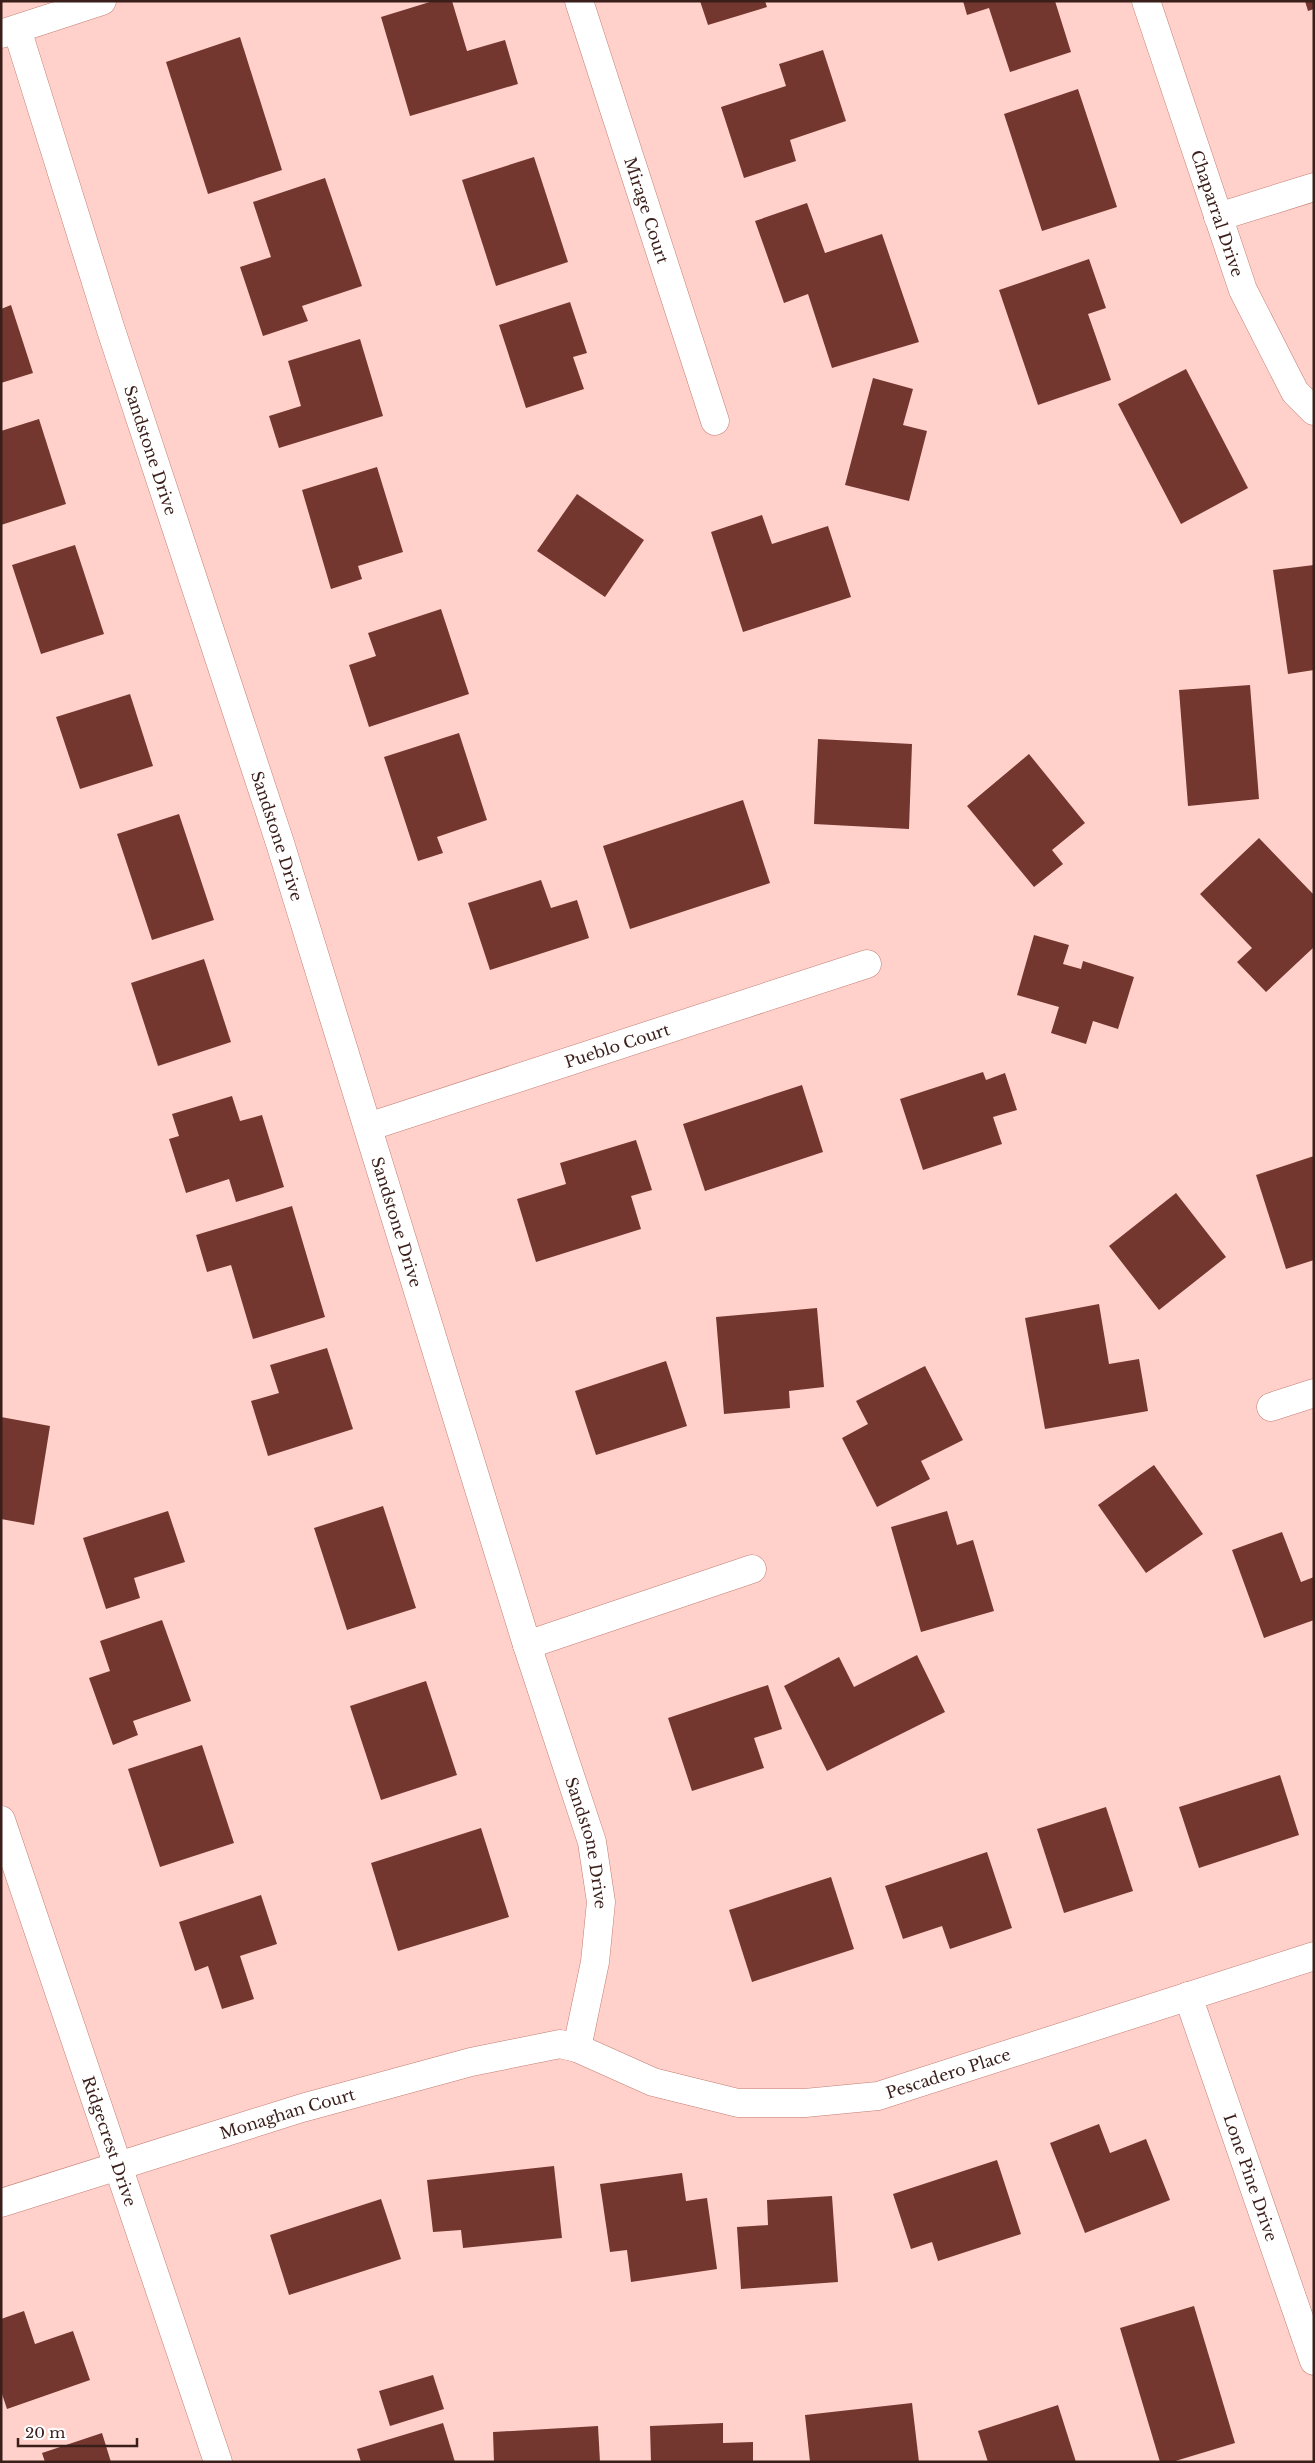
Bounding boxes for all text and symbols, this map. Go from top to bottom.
street label: Chaparral Drive [1187,148,1248,279]
street label: Mirage Court [620,155,673,266]
street label: Sandstone Drive [120,383,181,518]
street label: Sandstone Drive [247,768,307,904]
street label: Pueblo Court [562,1019,672,1072]
street label: Sandstone Drive [367,1154,426,1290]
street label: Sandstone Drive [561,1774,611,1910]
street label: Pescadero Place [883,2044,1013,2103]
street label: Ridgecrest Drive [78,2073,141,2209]
street label: Monaghan Court [217,2084,357,2143]
street label: Lone Pine Drive [1219,2111,1282,2244]
scale bar [18,2416,136,2448]
text: 20 m [25,2423,65,2442]

